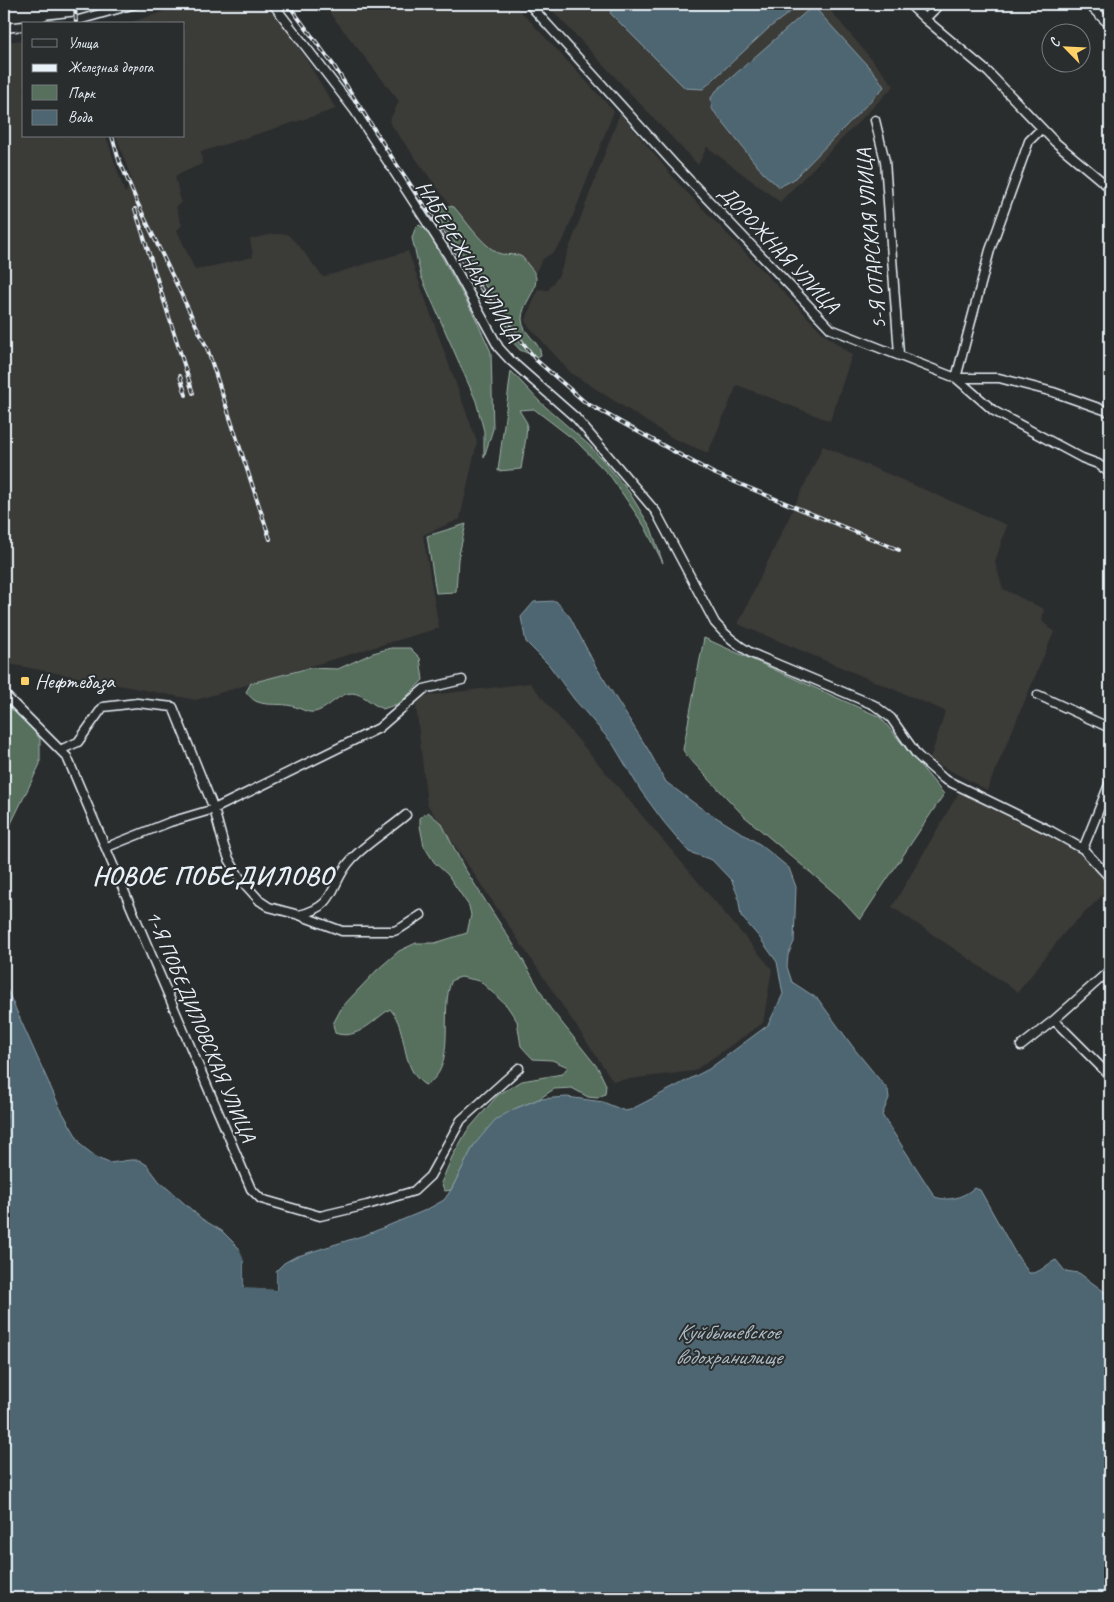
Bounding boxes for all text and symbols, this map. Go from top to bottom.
legend [22,22,185,138]
north arrow [1042,22,1092,72]
text: Улица [68,34,99,53]
text: С [1045,34,1065,50]
text: Железная дорога [68,58,155,77]
text: Парк [68,84,96,103]
text: Вода [68,108,93,127]
street label: 5-Я ОТАРСКАЯ УЛИЦА [850,147,892,330]
street label: НАБЕРЕЖНАЯ УЛИЦА [411,176,528,347]
street label: ДОРОЖНАЯ УЛИЦА [713,180,846,319]
place label: Нефтебаза [35,668,116,695]
marker: Нефтебаза [19,675,31,687]
district label: НОВОЕ ПОБЕДИЛОВО [92,859,336,892]
street label: 1-Я ПОБЕДИЛОВСКАЯ УЛИЦА [140,907,262,1147]
water label: Куйбышевское водохранилище [675,1318,784,1371]

